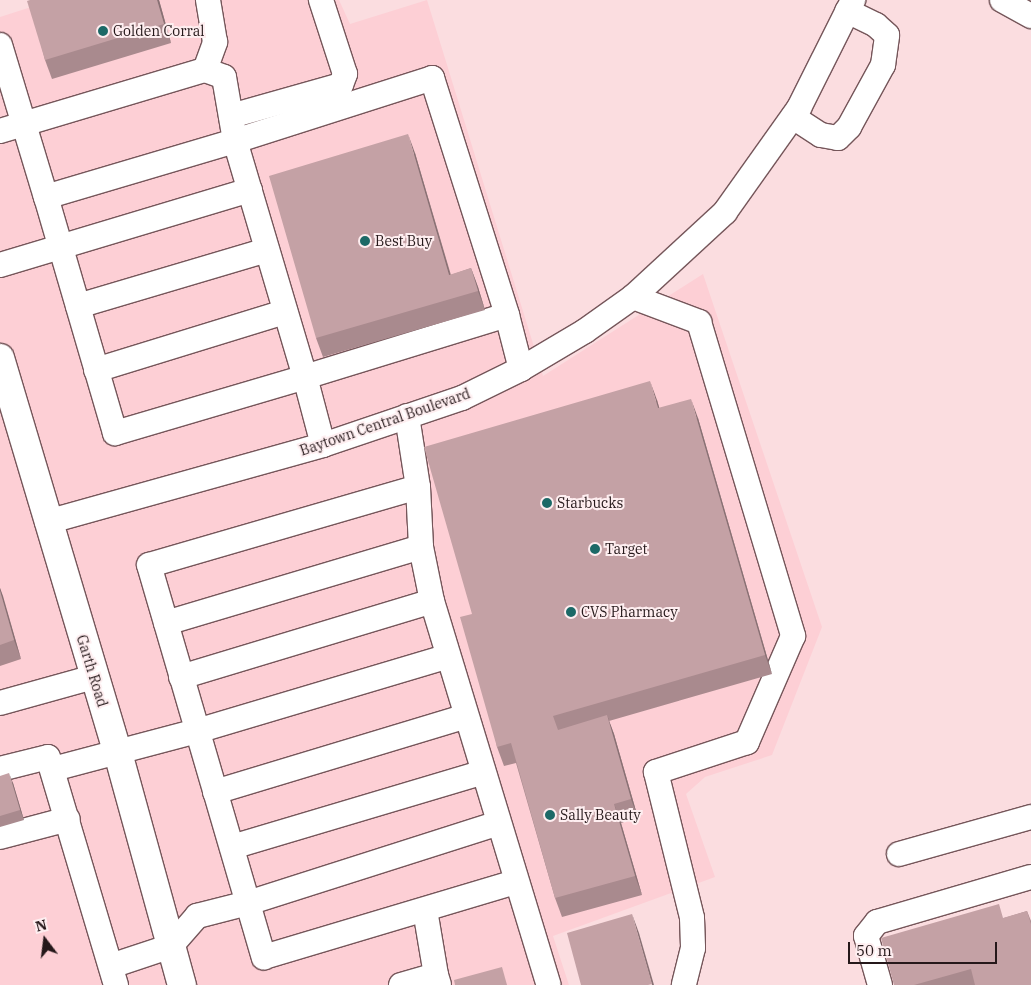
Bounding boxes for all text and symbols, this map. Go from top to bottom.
place label: Golden Corral [113,23,204,39]
marker: Golden Corral [97,25,109,37]
place label: Best Buy [375,233,432,249]
marker: Best Buy [359,235,371,247]
street label: Baytown Central Boulevard [298,385,472,459]
place label: Starbucks [557,495,623,511]
marker: Starbucks [541,497,553,509]
place label: Target [605,541,647,557]
marker: Target [589,543,601,555]
place label: CVS Pharmacy [581,604,678,620]
marker: CVS Pharmacy [565,606,577,618]
street label: Garth Road [73,633,111,709]
place label: Sally Beauty [560,807,641,823]
marker: Sally Beauty [544,809,556,821]
north arrow [20,915,70,965]
text: N [33,915,49,936]
scale bar [851,932,1000,964]
text: 50 m [856,941,892,960]

